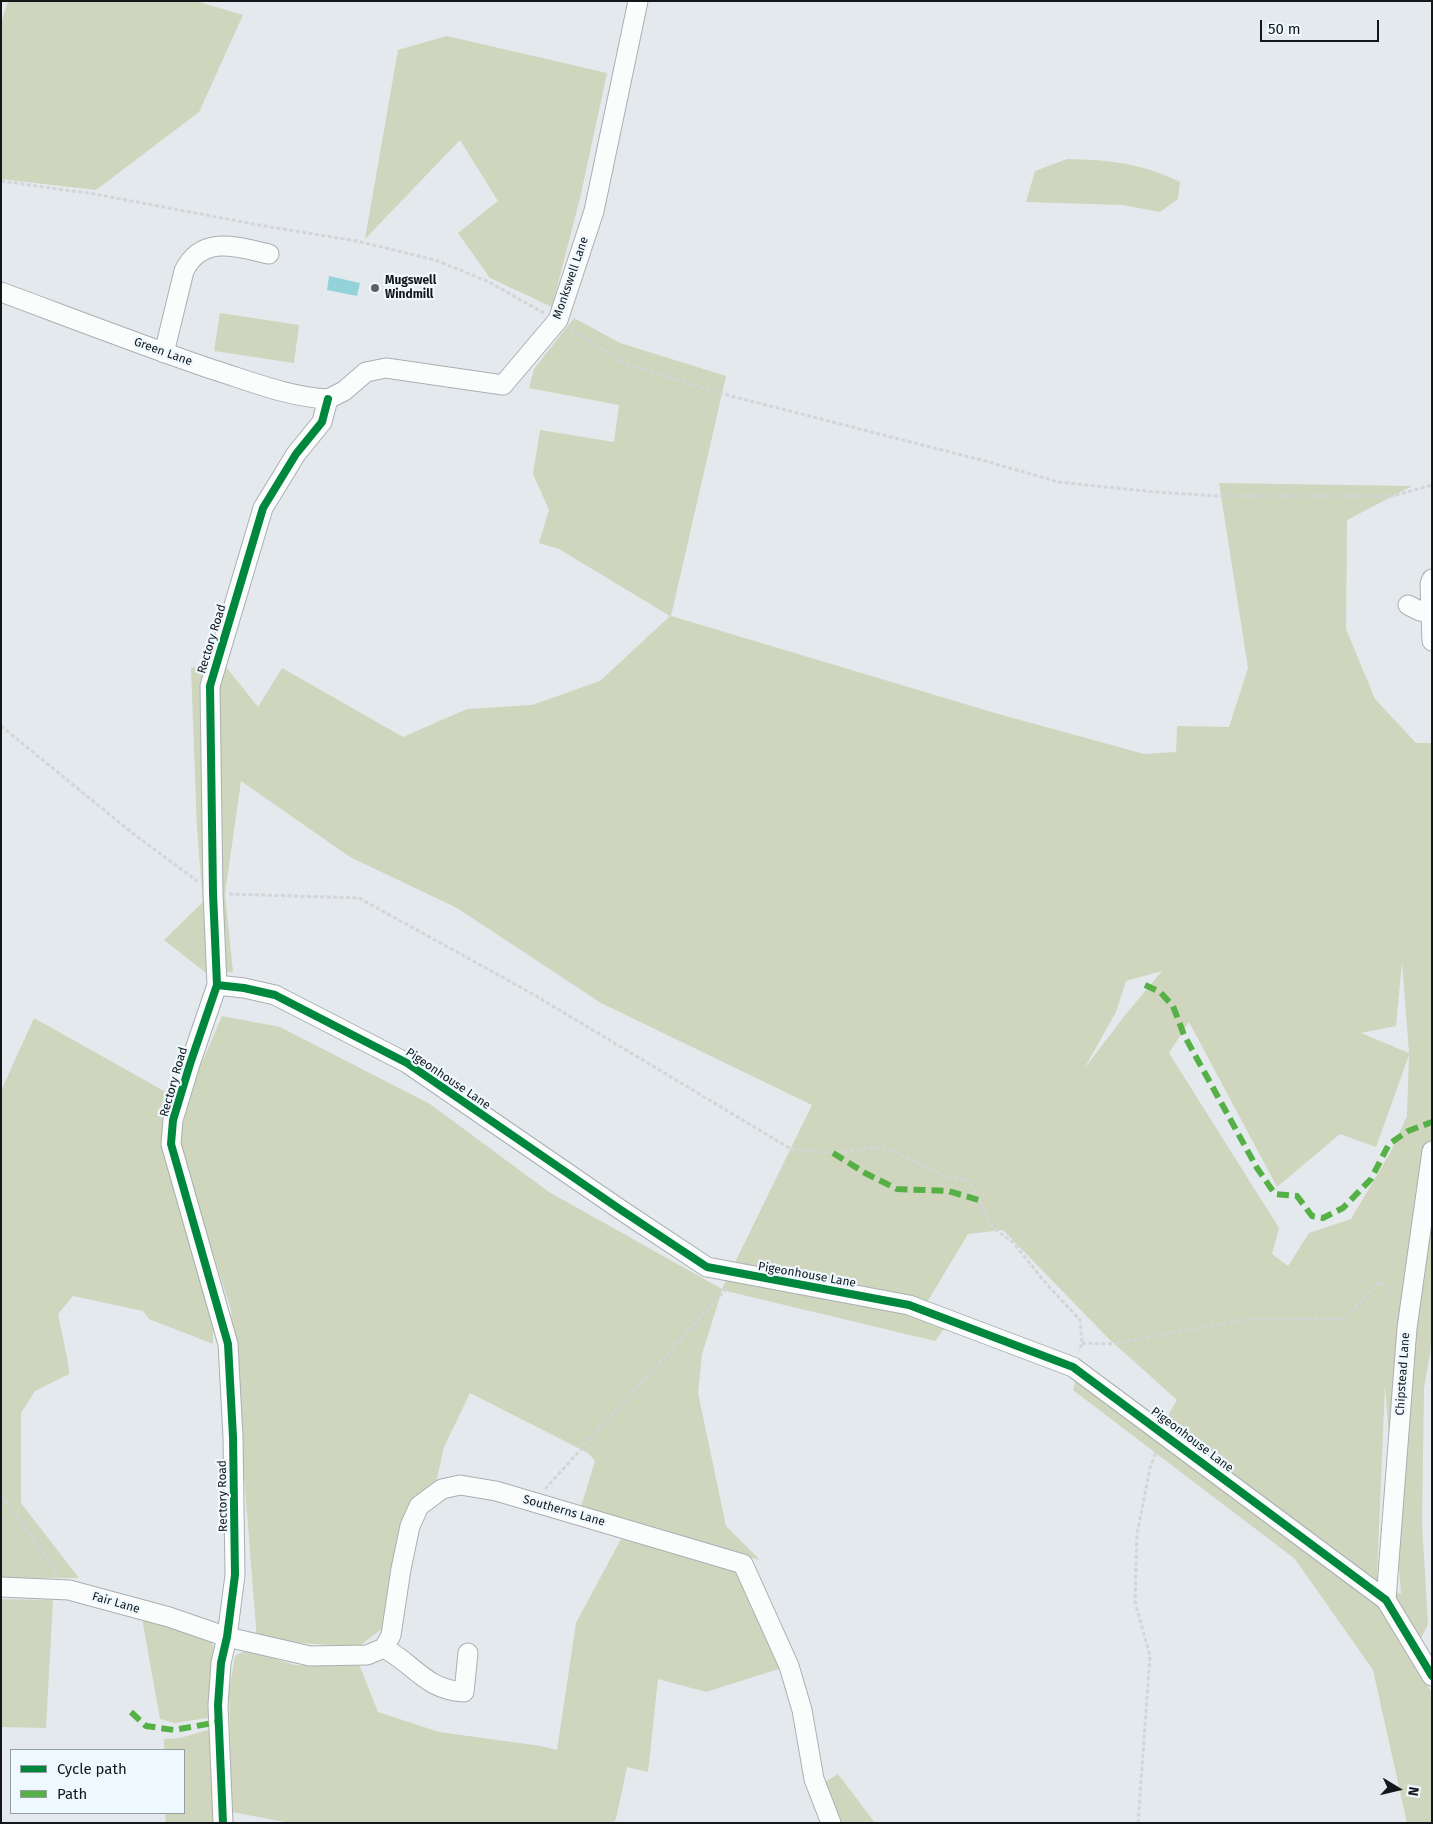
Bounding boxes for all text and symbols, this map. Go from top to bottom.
scale bar [1263,10,1382,42]
text: 50 m [1268,20,1301,38]
street label: Monkswell Lane [550,235,592,321]
place label: Mugswell Windmill [385,274,436,302]
marker: Mugswell Windmill [369,282,381,294]
street label: Green Lane [132,335,194,369]
street label: Rectory Road [195,603,229,675]
street label: Rectory Road [157,1045,191,1119]
street label: Pigeonhouse Lane [403,1045,493,1113]
street label: Pigeonhouse Lane [757,1259,857,1291]
street label: Chipstead Lane [1393,1332,1413,1416]
street label: Pigeonhouse Lane [1148,1404,1236,1476]
street label: Rectory Road [215,1460,231,1532]
street label: Southerns Lane [521,1492,607,1530]
street label: Fair Lane [91,1589,141,1617]
legend [10,1749,185,1814]
text: Cycle path [57,1760,127,1778]
north arrow [1373,1764,1423,1814]
text: Path [57,1785,87,1803]
text: N [1404,1785,1422,1797]

